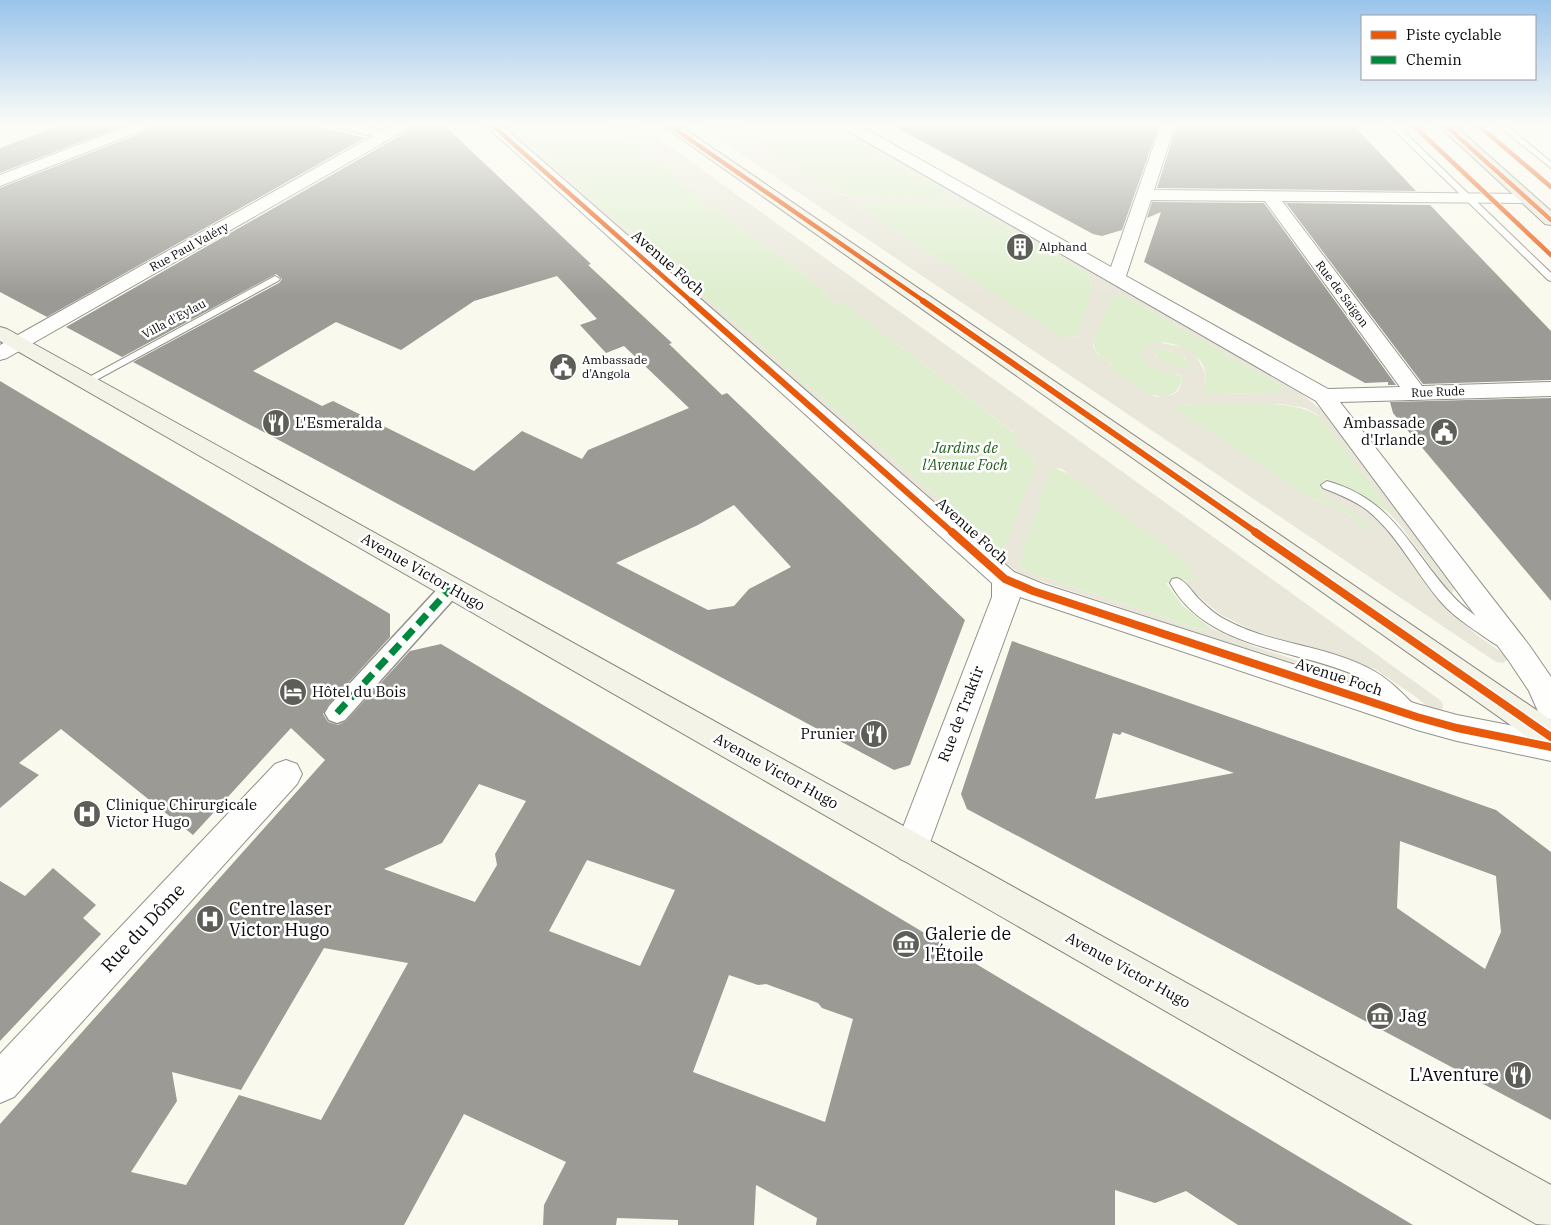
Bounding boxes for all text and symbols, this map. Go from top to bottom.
legend [1361,15,1536,80]
text: Piste cyclable [1406,25,1502,44]
text: Chemin [1406,50,1462,69]
street label: Rue Paul Valéry [147,218,231,274]
street label: Avenue Foch [628,226,709,300]
building icon: Alphand [1005,232,1035,262]
place label: Alphand [1039,239,1087,254]
street label: Rue de Saïgon [1313,257,1372,330]
street label: Villa d'Eylau [139,295,209,342]
public building icon: Ambassade d'Angola [548,352,578,382]
place label: Ambassade d'Angola [582,352,647,381]
street label: Rue Rude [1411,383,1465,400]
restaurant icon: L'Esmeralda [261,408,291,438]
place label: L'Esmeralda [295,413,382,432]
place label: Ambassade d'Irlande [1343,413,1425,449]
public building icon: Ambassade d'Irlande [1429,417,1459,447]
park label: Jardins de l'Avenue Foch [922,438,1008,474]
street label: Avenue Foch [932,493,1012,568]
street label: Avenue Victor Hugo [358,528,489,615]
street label: Avenue Foch [1293,653,1385,700]
street label: Rue de Traktir [934,663,988,764]
hotel icon: Hôtel du Bois [278,677,308,707]
place label: Hôtel du Bois [312,682,406,701]
restaurant icon: Prunier [859,719,889,749]
place label: Prunier [801,724,855,743]
street label: Avenue Victor Hugo [710,728,842,813]
place label: Clinique Chirurgicale Victor Hugo [106,795,257,831]
hospital icon: Clinique Chirurgicale Victor Hugo [72,799,102,829]
street label: Rue du Dôme [96,879,190,977]
place label: Centre laser Victor Hugo [229,897,331,941]
hospital icon: Centre laser Victor Hugo [195,904,225,934]
place label: Galerie de l'Étoile [925,922,1011,966]
street label: Avenue Victor Hugo [1062,927,1194,1012]
museum icon: Galerie de l'Étoile [891,929,921,959]
museum icon: Jag [1365,1001,1395,1031]
place label: Jag [1399,1004,1427,1027]
restaurant icon: L'Aventure [1503,1060,1533,1090]
place label: L'Aventure [1409,1063,1499,1086]

